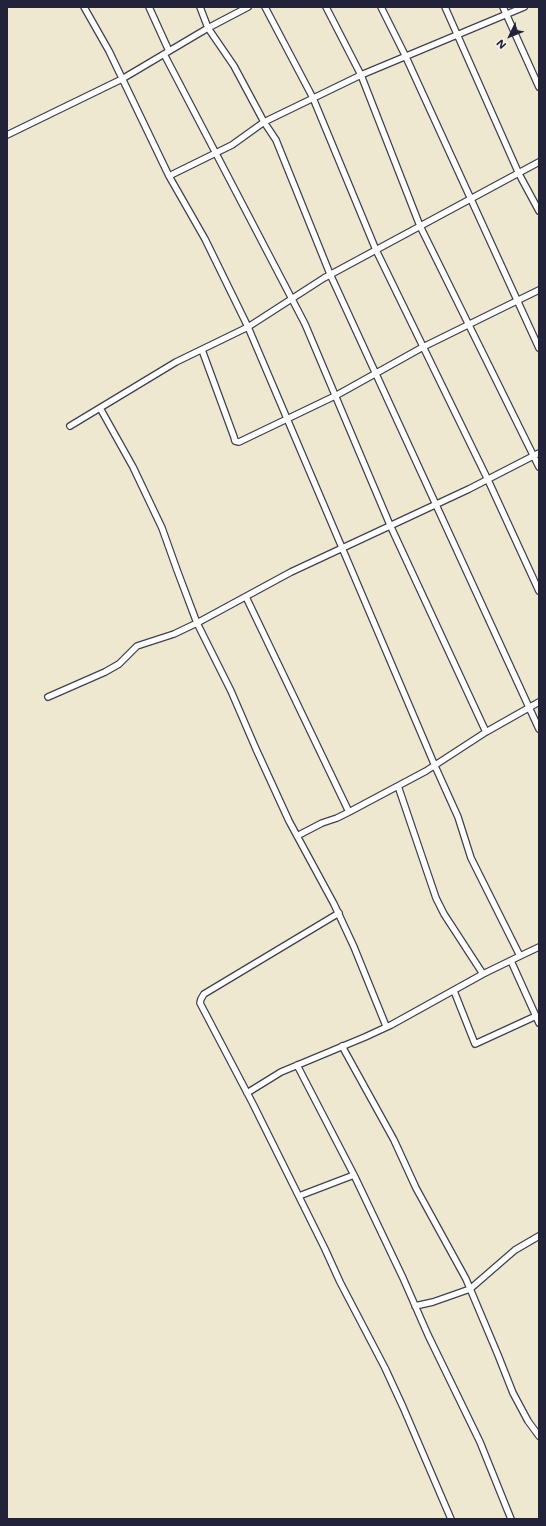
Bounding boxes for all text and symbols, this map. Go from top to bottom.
north arrow [490,16,530,56]
text: N [493,36,509,53]

